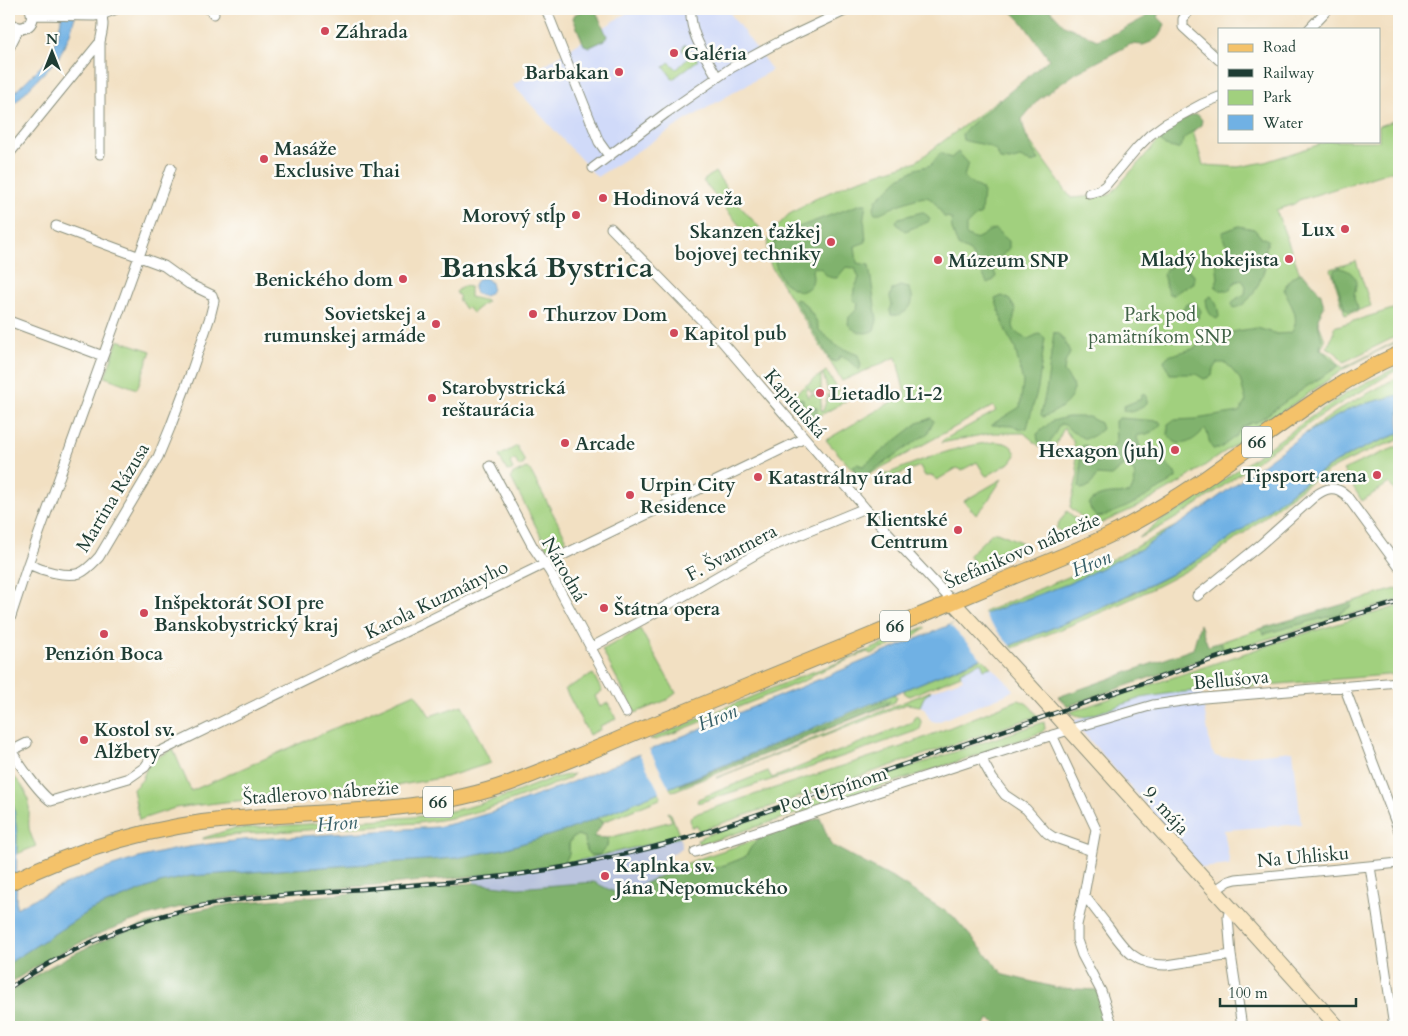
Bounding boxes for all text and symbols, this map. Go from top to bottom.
place label: Záhrada [335,19,408,45]
marker: Záhrada [319,25,331,37]
north arrow [28,28,78,78]
legend [1218,28,1380,142]
text: N [46,30,58,49]
text: Road [1263,37,1296,57]
place label: Galéria [684,41,748,67]
marker: Galéria [668,47,680,59]
place label: Barbakan [524,60,610,86]
text: Railway [1263,63,1314,83]
marker: Barbakan [613,66,625,78]
text: Park [1263,87,1292,107]
text: Water [1262,113,1304,133]
place label: Masáže Exclusive Thai [274,136,400,184]
marker: Masáže Exclusive Thai [258,153,270,165]
place label: Hodinová veža [613,186,743,212]
marker: Hodinová veža [597,192,609,204]
place label: Morový stĺp [462,203,566,229]
marker: Morový stĺp [570,209,582,221]
place label: Lux [1302,217,1336,243]
place label: Skanzen ťažkej bojovej techniky [675,219,821,267]
marker: Lux [1339,223,1351,235]
marker: Skanzen ťažkej bojovej techniky [825,236,837,248]
place label: Mladý hokejista [1141,247,1280,273]
district label: Banská Bystrica [441,248,654,288]
place label: Múzeum SNP [948,248,1069,274]
marker: Mladý hokejista [1283,253,1295,265]
marker: Múzeum SNP [932,254,944,266]
place label: Benického dom [255,267,394,293]
marker: Benického dom [397,273,409,285]
place label: Sovietskej a rumunskej armáde [264,301,427,349]
place label: Thurzov Dom [543,302,668,328]
park label: Park pod pamätníkom SNP [1088,302,1232,350]
marker: Thurzov Dom [527,308,539,320]
marker: Sovietskej a rumunskej armáde [430,318,442,330]
place label: Kapitol pub [684,321,787,347]
marker: Kapitol pub [668,327,680,339]
street label: Kapitulská [758,364,833,444]
place label: Starobystrická reštaurácia [442,375,566,423]
place label: Lietadlo Li-2 [830,381,942,407]
marker: Lietadlo Li-2 [814,387,826,399]
marker: Starobystrická reštaurácia [426,392,438,404]
road number: 66 [1242,427,1272,458]
place label: Arcade [575,431,635,457]
marker: Arcade [559,437,571,449]
street label: Martina Rázusa [70,438,156,557]
place label: Hexagon (juh) [1039,438,1165,464]
marker: Hexagon (juh) [1169,444,1181,456]
place label: Tipsport arena [1242,463,1368,489]
place label: Katastrálny úrad [768,465,913,491]
marker: Tipsport arena [1371,469,1383,481]
marker: Katastrálny úrad [752,471,764,483]
place label: Urpin City Residence [640,472,736,520]
marker: Urpin City Residence [624,489,636,501]
street label: Štefánikovo nábrežie [940,506,1104,596]
place label: Klientské Centrum [866,507,949,555]
street label: F. Švantnera [681,518,781,588]
marker: Klientské Centrum [952,524,964,536]
street label: Národná [535,532,593,607]
water label: Hron [1067,543,1115,584]
street label: Karola Kuzmányho [360,554,513,646]
place label: Inšpektorát SOI pre Banskobystrický kraj [154,590,339,638]
place label: Štátna opera [614,595,721,622]
marker: Štátna opera [598,602,610,614]
marker: Inšpektorát SOI pre Banskobystrický kraj [138,607,150,619]
road number: 66 [880,610,910,642]
marker: Penzión Boca [98,628,110,640]
place label: Penzión Boca [45,641,164,667]
street label: Bellušova [1192,664,1270,696]
water label: Hron [693,697,741,738]
place label: Kostol sv. Alžbety [94,717,175,765]
marker: Kostol sv. Alžbety [78,734,90,746]
street label: Pod Urpínom [776,760,891,820]
street label: Štadlerovo nábrežie [242,775,400,811]
street label: 9. mája [1137,781,1195,841]
road number: 66 [423,786,453,818]
water label: Hron [316,808,359,839]
street label: Na Uhlisku [1256,840,1350,874]
place label: Kaplnka sv. Jána Nepomuckého [612,853,788,901]
marker: Kaplnka sv. Jána Nepomuckého [599,870,611,882]
scale bar [1220,976,1357,1008]
text: 100 m [1228,983,1268,1003]

